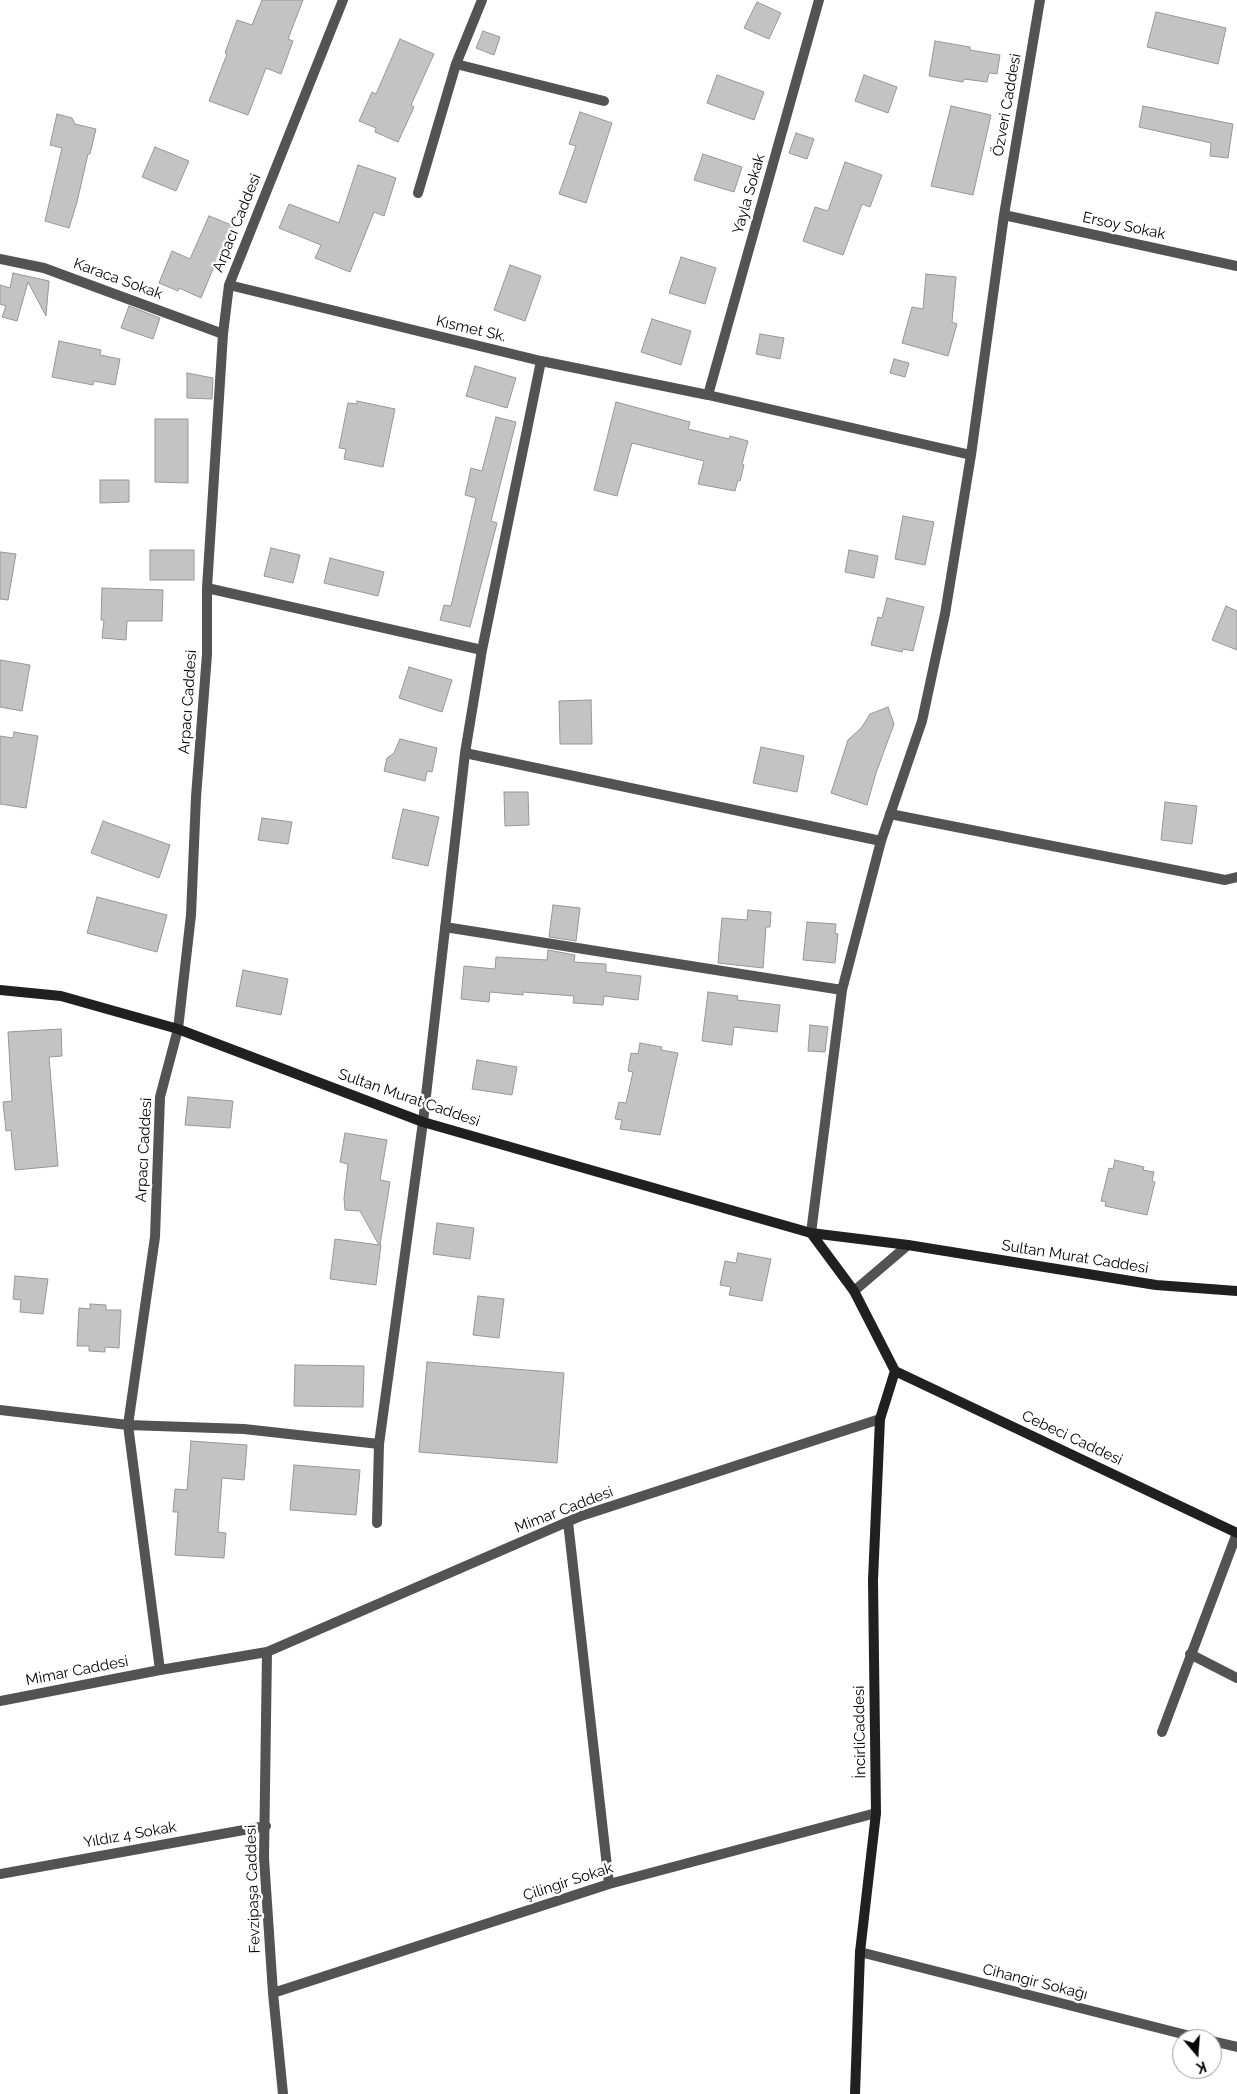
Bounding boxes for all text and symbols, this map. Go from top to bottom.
street label: Özveri Caddesi [989,52,1025,158]
street label: Yayla Sokak [729,152,769,236]
street label: Arpacı Caddesi [209,171,265,275]
street label: Ersoy Sokak [1081,208,1167,244]
street label: Karaca Sokak [71,255,165,303]
street label: Kısmet Sk. [434,312,508,346]
street label: Arpacı Caddesi [175,649,201,755]
street label: Sultan Murat Caddesi [336,1065,482,1131]
street label: Arpacı Caddesi [132,1097,156,1203]
street label: Sultan Murat Caddesi [1000,1236,1150,1278]
street label: Cebeci Caddesi [1019,1407,1125,1469]
street label: Mimar Caddesi [512,1483,616,1537]
street label: Mimar Caddesi [24,1652,130,1690]
street label: İncirliCaddesi [850,1685,870,1779]
street label: Yıldız 4 Sokak [82,1818,178,1852]
street label: Fevzipaşa Caddesi [242,1824,264,1954]
street label: Çilingir Sokak [521,1859,615,1905]
street label: Cihangir Sokağı [981,1960,1089,2004]
north arrow [1172,2029,1222,2079]
text: K [1194,2058,1208,2076]

